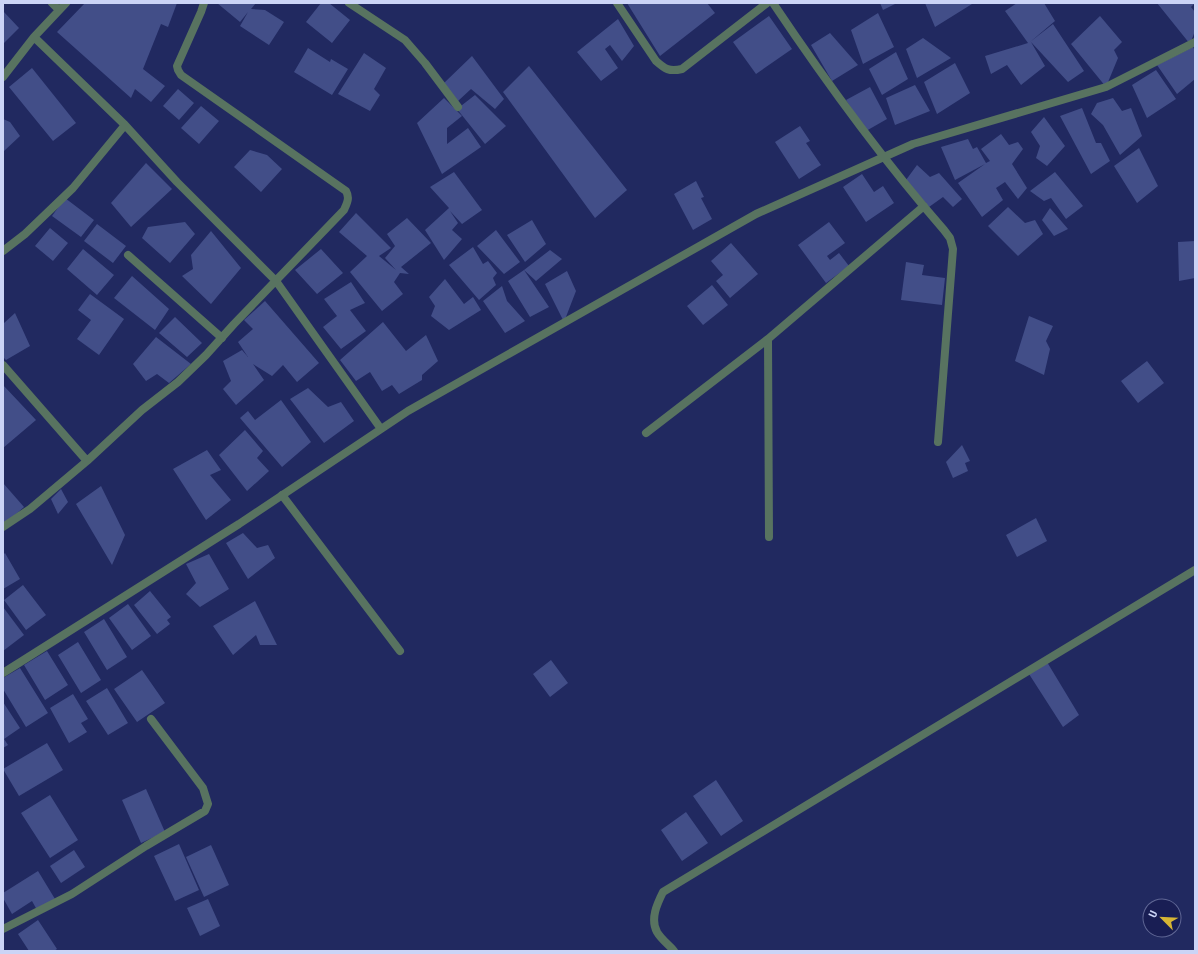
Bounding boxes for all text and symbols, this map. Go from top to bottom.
north arrow [1142,898,1182,938]
text: U [1146,909,1161,920]

